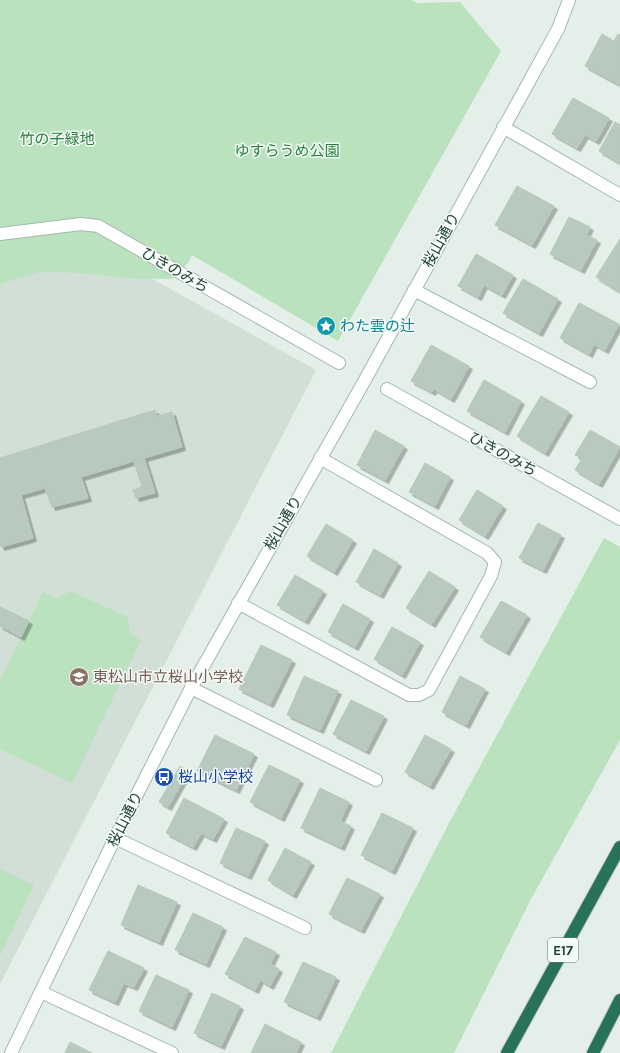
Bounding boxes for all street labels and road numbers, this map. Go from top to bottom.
street label: 桜山通り [419,209,463,271]
street label: ひきのみち [138,243,212,297]
street label: ひきのみち [466,428,540,480]
street label: 桜山通り [260,493,306,553]
street label: 桜山通り [103,788,147,850]
road number: E17 [548,938,578,962]

